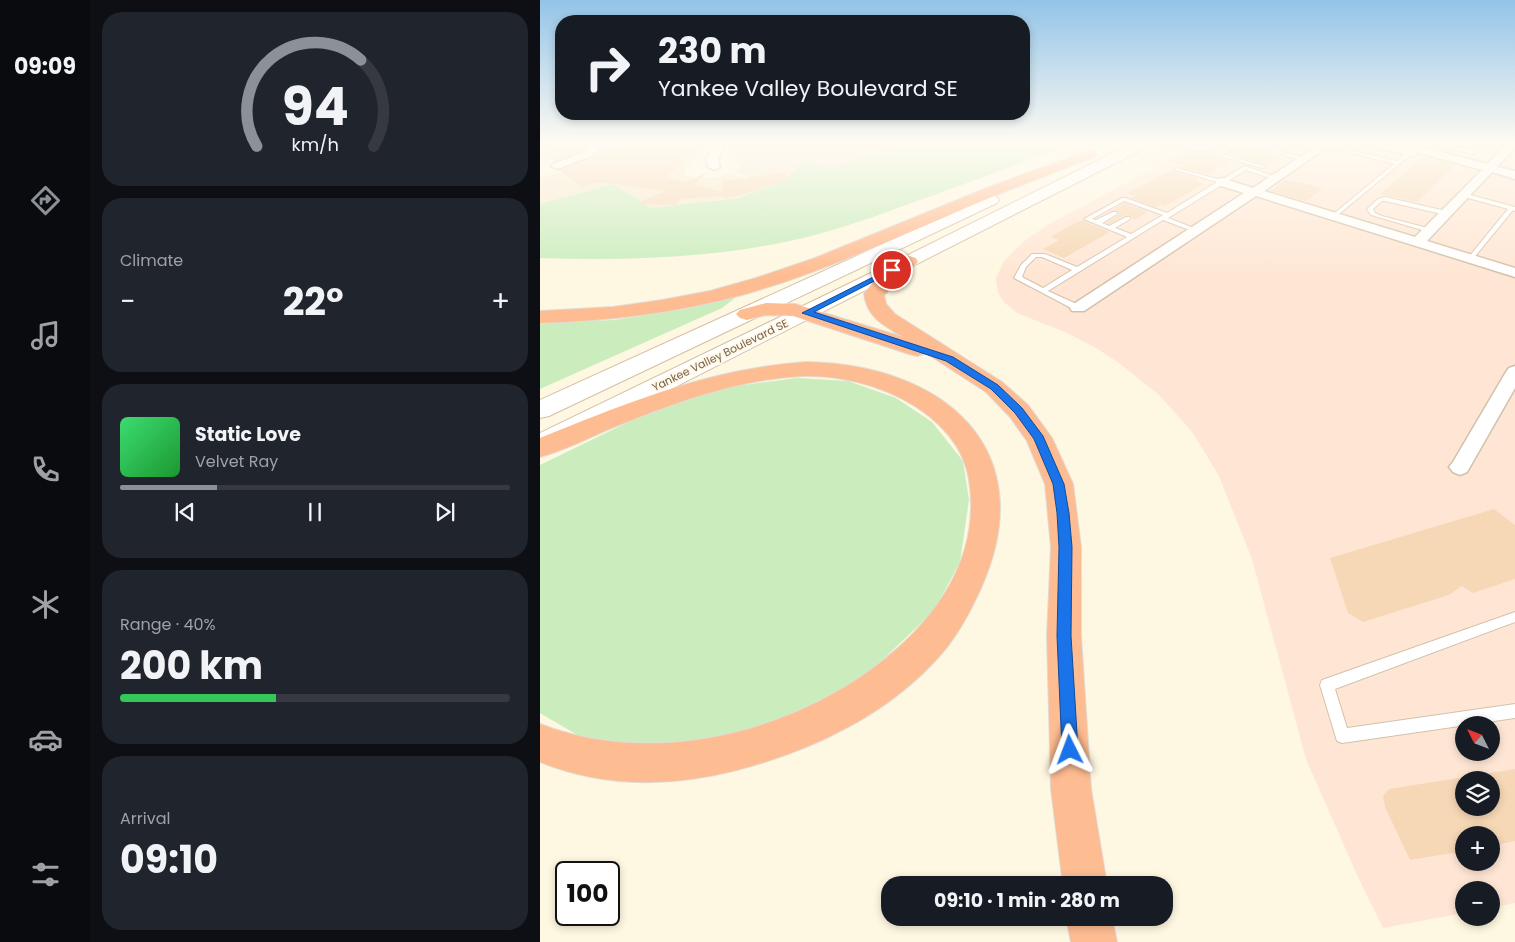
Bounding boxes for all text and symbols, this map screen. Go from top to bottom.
text: 230 m [658,26,766,75]
icon: right [575,35,640,100]
text: 09:09 [14,51,76,82]
text: 94 [281,70,349,143]
text: Yankee Valley Boulevard SE [658,73,958,104]
text: km/h [291,132,339,157]
icon: directions [28,183,63,218]
text: Climate [120,249,183,272]
pin [871,249,913,291]
icon: arrive [878,256,906,284]
text: 22° [283,275,344,328]
text: − [120,282,135,321]
text: + [491,282,510,321]
street label: Yankee Valley Boulevard SE [649,315,791,395]
icon: music [28,318,63,353]
text: Static Love [195,421,301,448]
text: Velvet Ray [195,450,278,473]
icon: phone [28,452,63,487]
icon: previous [171,498,199,526]
icon: pause [301,498,329,526]
icon: next [431,498,459,526]
icon: climate [28,587,63,622]
text: Range · 40% [120,613,216,636]
text: 200 km [120,639,263,692]
north arrow [1455,716,1500,761]
map controls [1455,716,1500,926]
icon: car [28,722,63,757]
position arrow [1043,723,1095,775]
button: layers [1455,771,1500,816]
text: Arrival [120,807,170,830]
button: + [1455,826,1500,871]
text: 09:10 [120,833,218,886]
icon: filters [28,857,63,892]
speed limit sign: 100 [555,861,620,926]
button: − [1455,881,1500,926]
text: 09:10 · 1 min · 280 m [934,887,1120,914]

